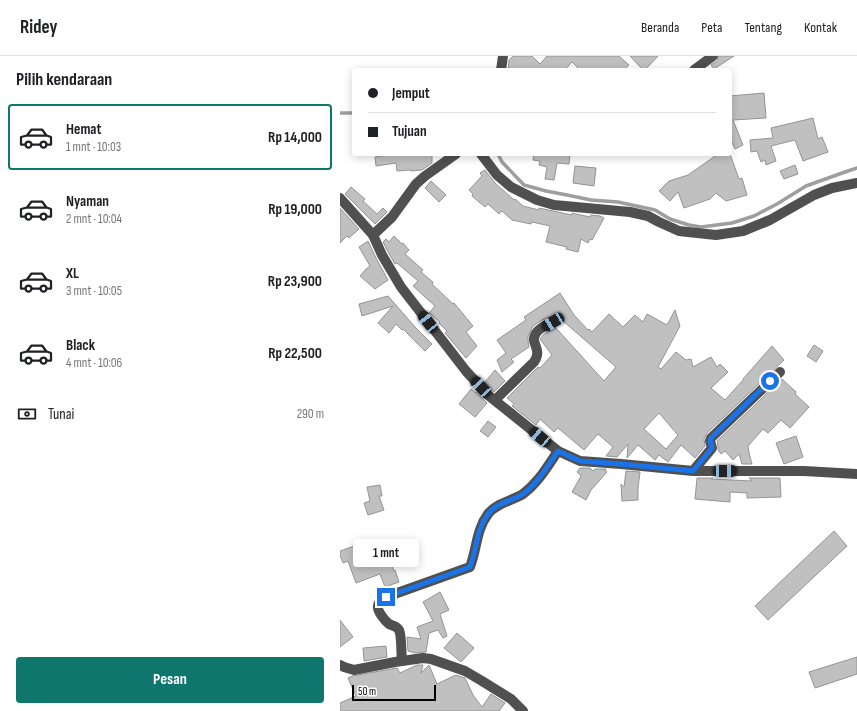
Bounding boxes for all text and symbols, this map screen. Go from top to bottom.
text: Ridey [20,16,57,39]
text: Beranda [641,19,679,36]
text: Peta [701,19,722,36]
text: Tentang [744,19,782,36]
text: Kontak [804,19,837,36]
text: Pilih kendaraan [16,69,112,90]
text: Jemput [392,84,430,103]
icon: car [18,119,54,155]
text: Hemat [66,120,101,139]
text: Tujuan [392,122,427,141]
text: Rp 14,000 [268,128,322,147]
text: 1 mnt · 10:03 [66,139,121,155]
icon: car [18,191,54,227]
text: Nyaman [66,192,109,211]
text: Rp 19,000 [268,200,322,219]
text: 2 mnt · 10:04 [66,211,122,227]
icon: car [18,263,54,299]
text: XL [66,264,79,283]
text: Rp 23,900 [268,272,322,291]
text: 3 mnt · 10:05 [66,283,122,299]
car [416,309,440,335]
car [540,311,566,333]
icon: car [18,335,54,371]
text: Black [66,336,95,355]
text: Rp 22,500 [268,344,322,363]
text: 4 mnt · 10:06 [66,355,122,371]
route start [761,372,779,390]
car [468,374,494,400]
icon: cash [16,403,38,425]
text: Tunai [48,405,74,424]
text: 290 m [297,406,324,422]
car [527,425,553,449]
car [713,465,737,477]
callout: 1 mnt [353,539,419,567]
text: 1 mnt [373,545,399,561]
route end [377,588,395,606]
button: Pesan [16,657,324,703]
scale bar [352,683,436,702]
text: 50 m [358,685,376,698]

